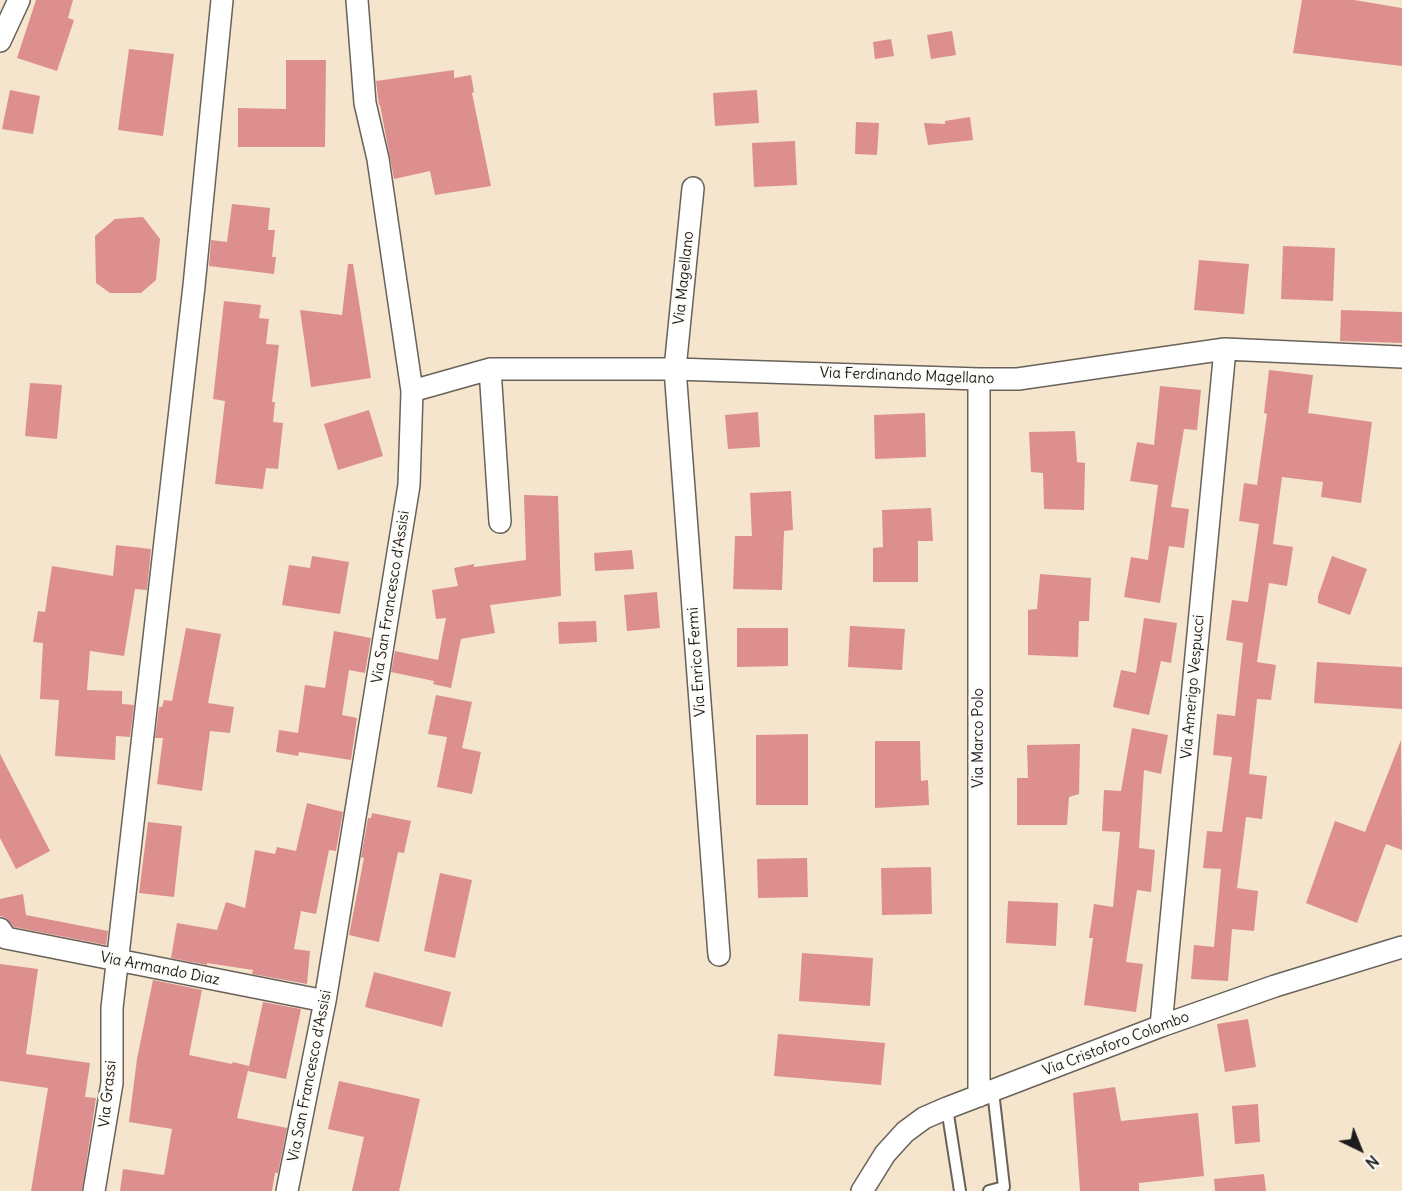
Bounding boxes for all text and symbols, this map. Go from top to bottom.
street label: Via Magellano [670,230,698,326]
street label: Via Ferdinando Magellano [819,364,995,388]
street label: Via San Francesco d'Assisi [368,509,414,685]
street label: Via Enrico Fermi [684,607,710,717]
street label: Via Amerigo Vespucci [1178,614,1208,760]
street label: Via Marco Polo [970,688,988,788]
street label: Via Armando Diaz [99,949,221,989]
street label: Via San Francesco d'Assisi [284,988,336,1164]
street label: Via Cristoforo Colombo [1040,1008,1192,1080]
street label: Via Grassi [96,1060,120,1128]
north arrow [1330,1119,1390,1179]
text: N [1361,1151,1383,1173]

